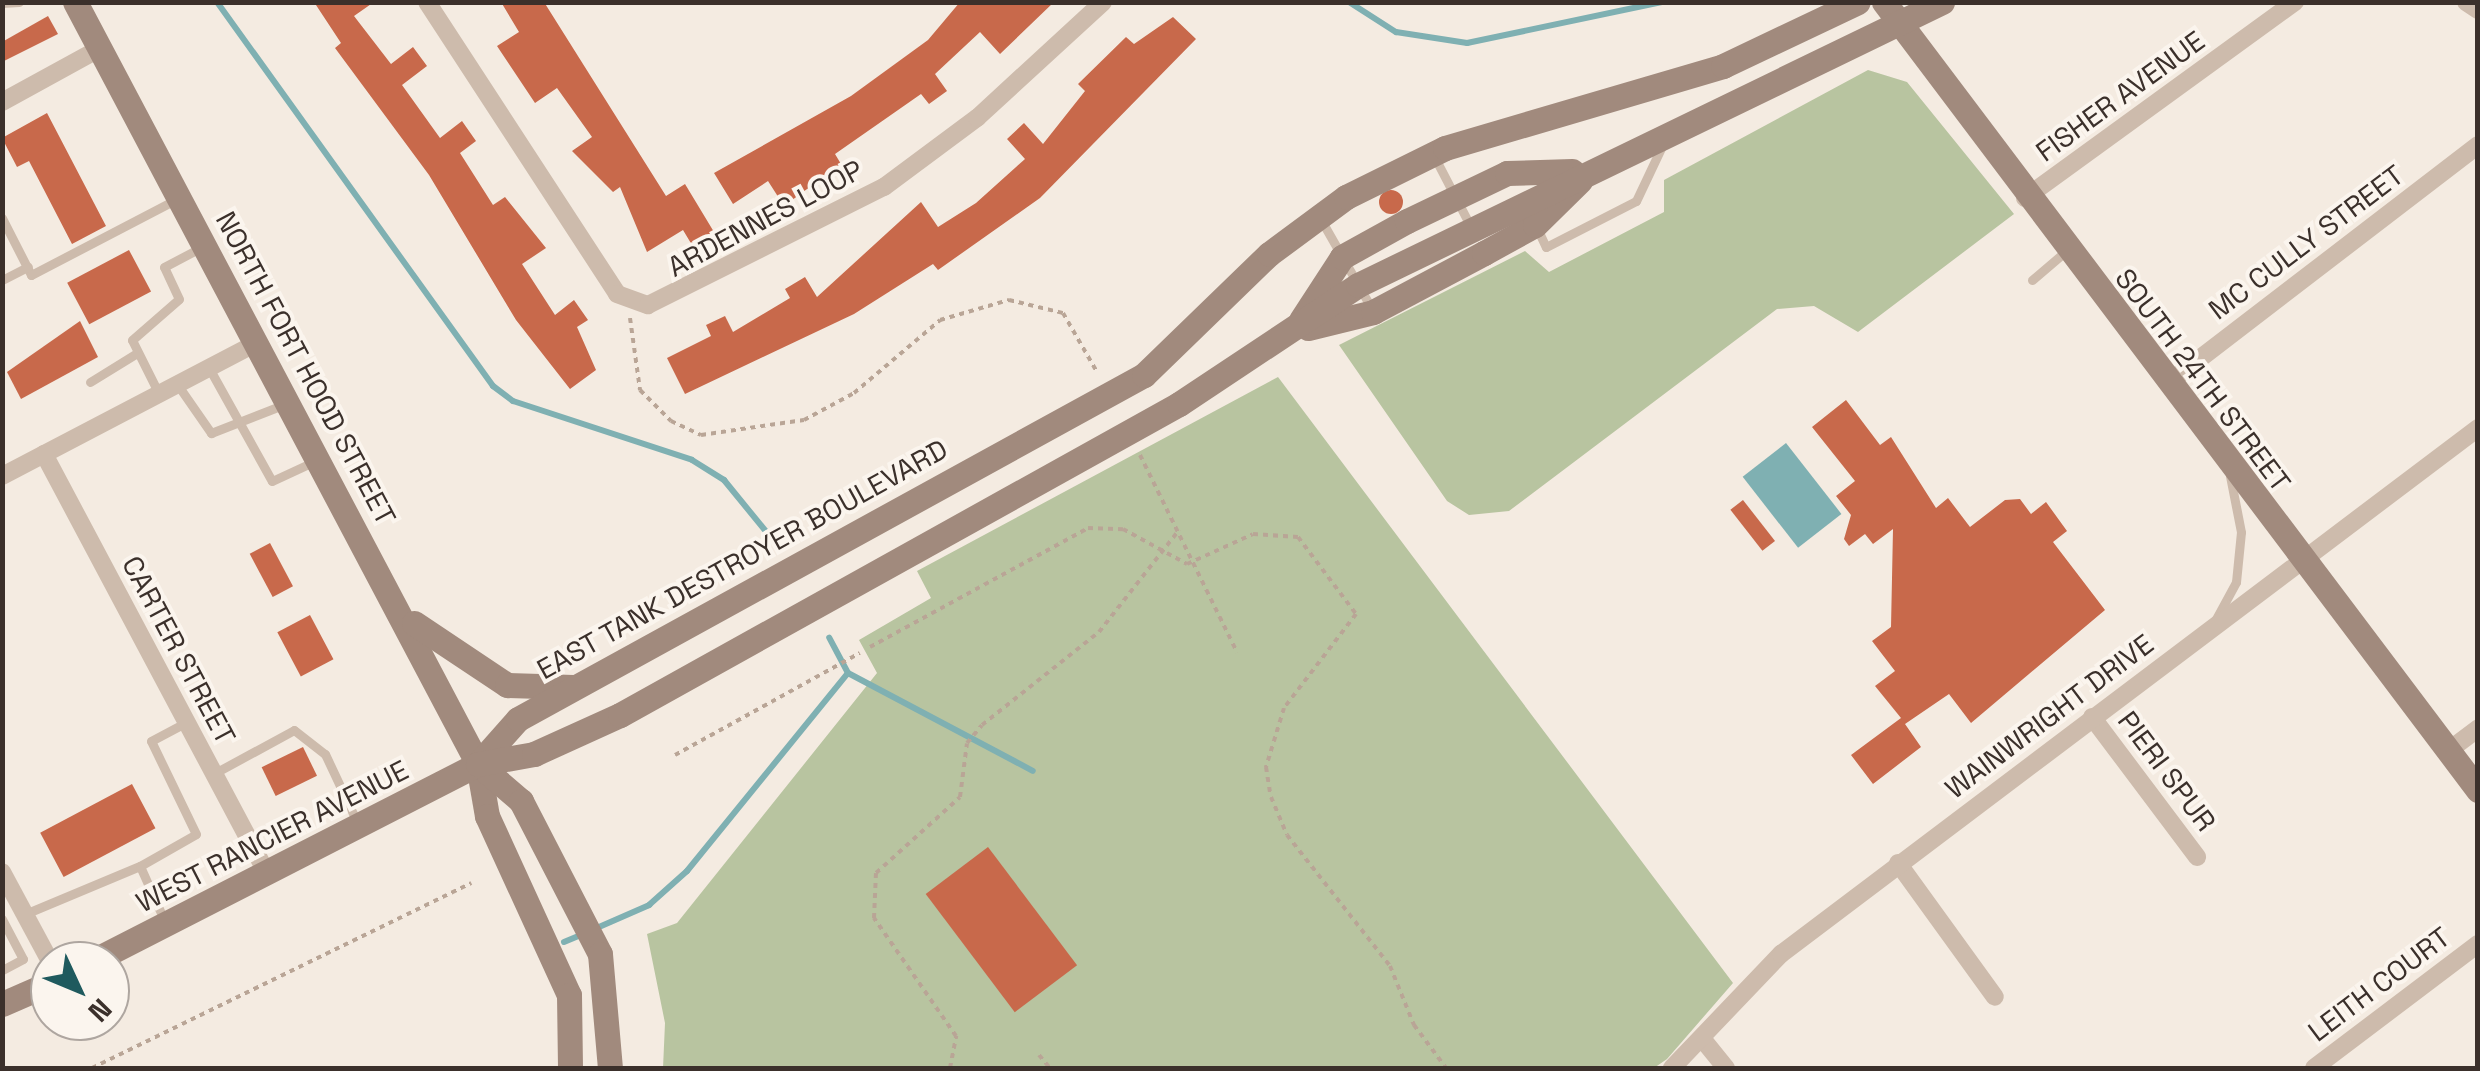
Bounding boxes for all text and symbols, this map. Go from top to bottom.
street label: FISHER AVENUE [2029,24,2211,168]
street label: ARDENNES LOOP [662,152,868,284]
street label: MC CULLY STREET [2202,158,2410,326]
street label: NORTH FORT HOOD STREET [209,205,403,531]
street label: SOUTH 24TH STREET [2108,262,2298,498]
street label: EAST TANK DESTROYER BOULEVARD [530,432,954,686]
street label: CARTER STREET [115,550,243,750]
street label: WAINWRIGHT DRIVE [1938,627,2160,805]
street label: PIERI SPUR [2111,704,2223,838]
street label: WEST RANCIER AVENUE [130,753,414,919]
street label: LEITH COURT [2301,920,2457,1048]
north arrow [30,941,130,1041]
text: N [81,991,120,1030]

